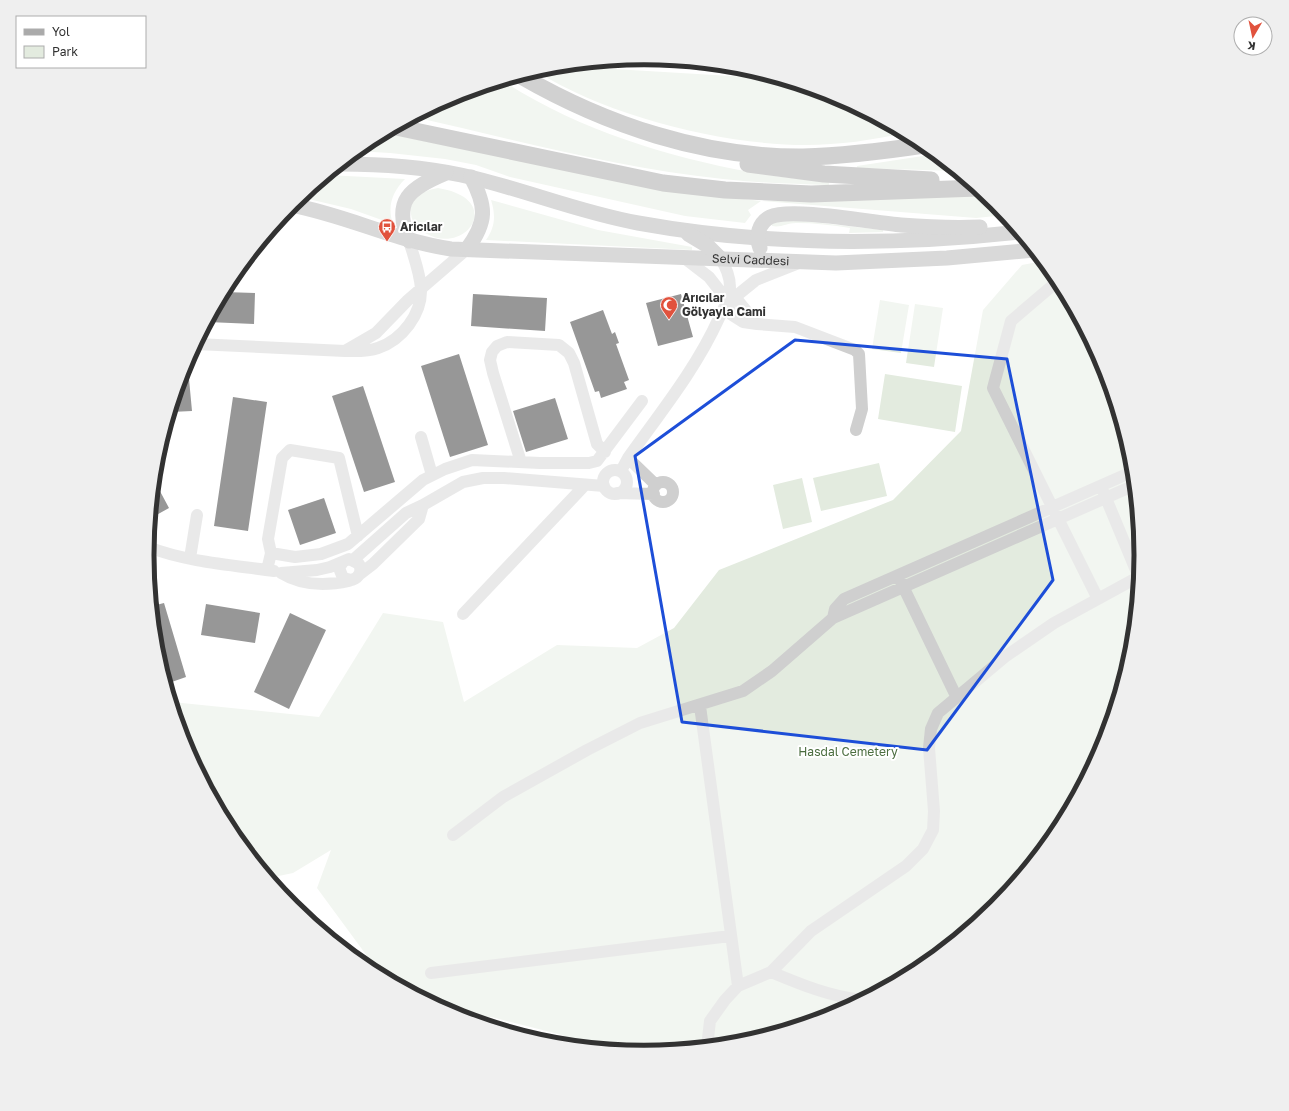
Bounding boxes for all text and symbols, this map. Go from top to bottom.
legend [16,16,146,68]
north arrow [1233,16,1273,56]
text: Yol [52,24,70,39]
text: K [1246,39,1256,53]
text: Park [52,44,78,59]
bus stop icon: Aricılar [377,217,397,242]
place label: Aricılar [400,219,443,234]
street label: Selvi Caddesi [712,250,790,268]
place label: Arıcılar Gölyayla Cami [682,290,766,319]
mosque icon: Arıcılar Gölyayla Cami [659,295,679,320]
park label: Hasdal Cemetery [798,744,898,759]

